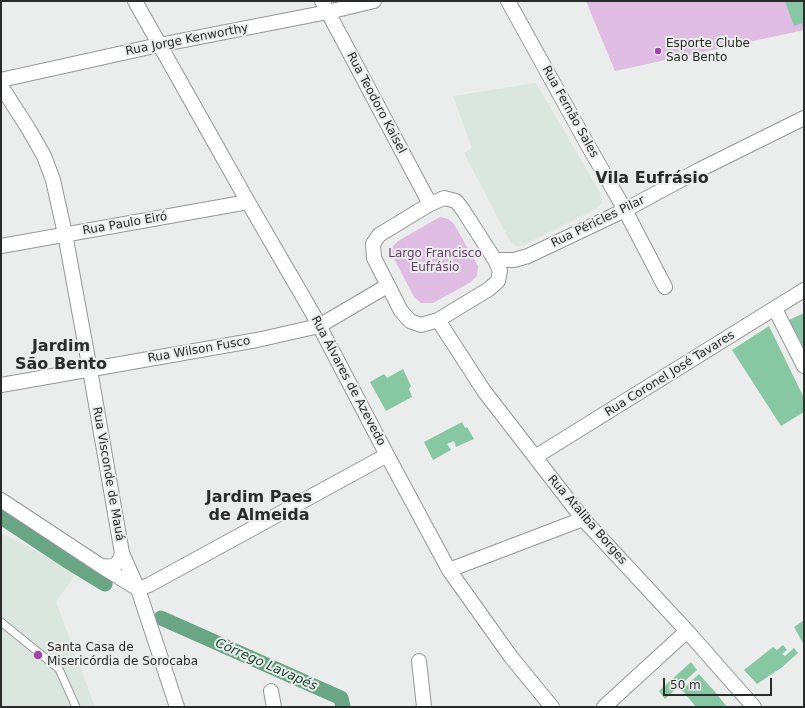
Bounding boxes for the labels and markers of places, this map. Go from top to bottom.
place label: Esporte Clube Sao Bento [666,37,750,65]
marker: Esporte Clube Sao Bento [653,46,663,56]
place label: Santa Casa de Misericórdia de Sorocaba [47,641,198,669]
marker: Santa Casa de Misericórdia de Sorocaba [32,649,44,661]

